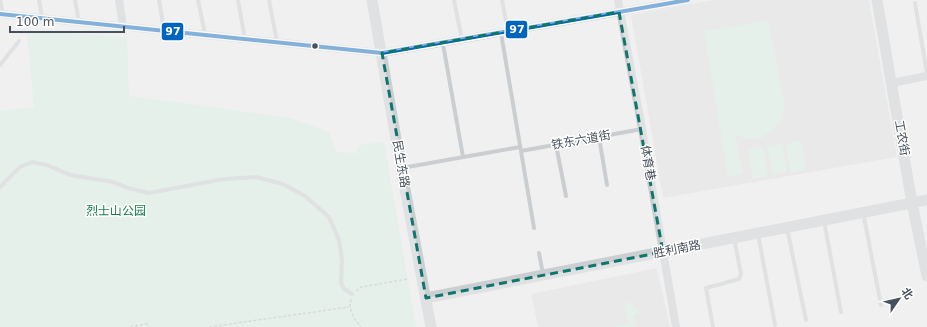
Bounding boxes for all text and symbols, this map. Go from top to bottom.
scale bar [10,8,124,34]
text: 100 m [16,15,54,29]
line badge: 97 [505,20,528,39]
line badge: 97 [161,22,184,41]
text: 97 [509,23,525,36]
text: 97 [165,25,181,38]
unlabelled marker [310,41,320,51]
street label: 工农街 [892,119,912,157]
street label: 铁东六道街 [550,128,612,152]
street label: 民生东路 [390,139,412,189]
street label: 体育巷 [638,144,658,182]
park label: 烈士山公园 [86,204,146,218]
street label: 胜利南路 [652,238,702,260]
north arrow [879,279,919,319]
text: 北 [898,285,915,302]

